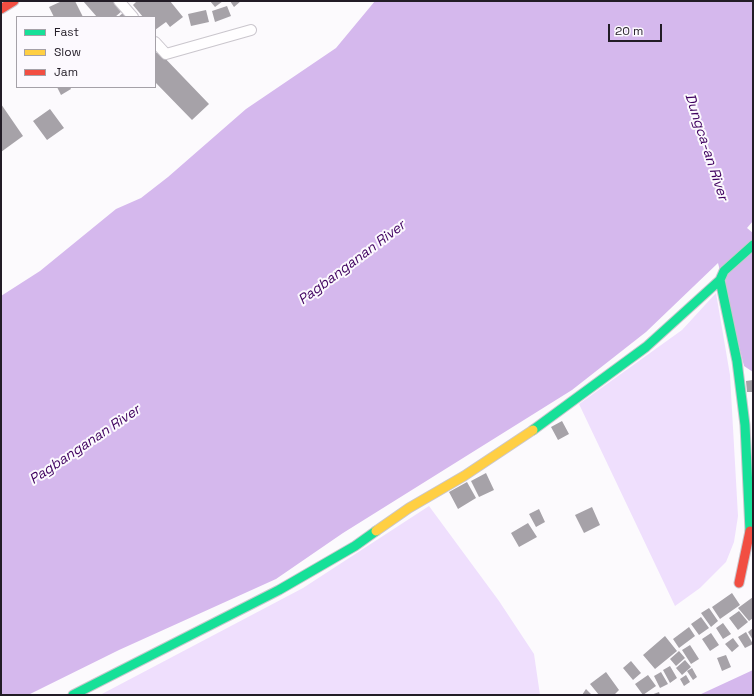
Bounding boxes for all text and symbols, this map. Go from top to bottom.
legend [16,16,156,88]
scale bar [610,16,664,42]
text: 20 m [615,23,643,39]
text: Fast [54,24,79,40]
text: Slow [54,44,81,60]
text: Jam [54,64,78,80]
water label: Dungca-an River [681,91,731,203]
water label: Pagbanganan River [295,217,409,309]
water label: Pagbanganan River [27,402,143,488]

